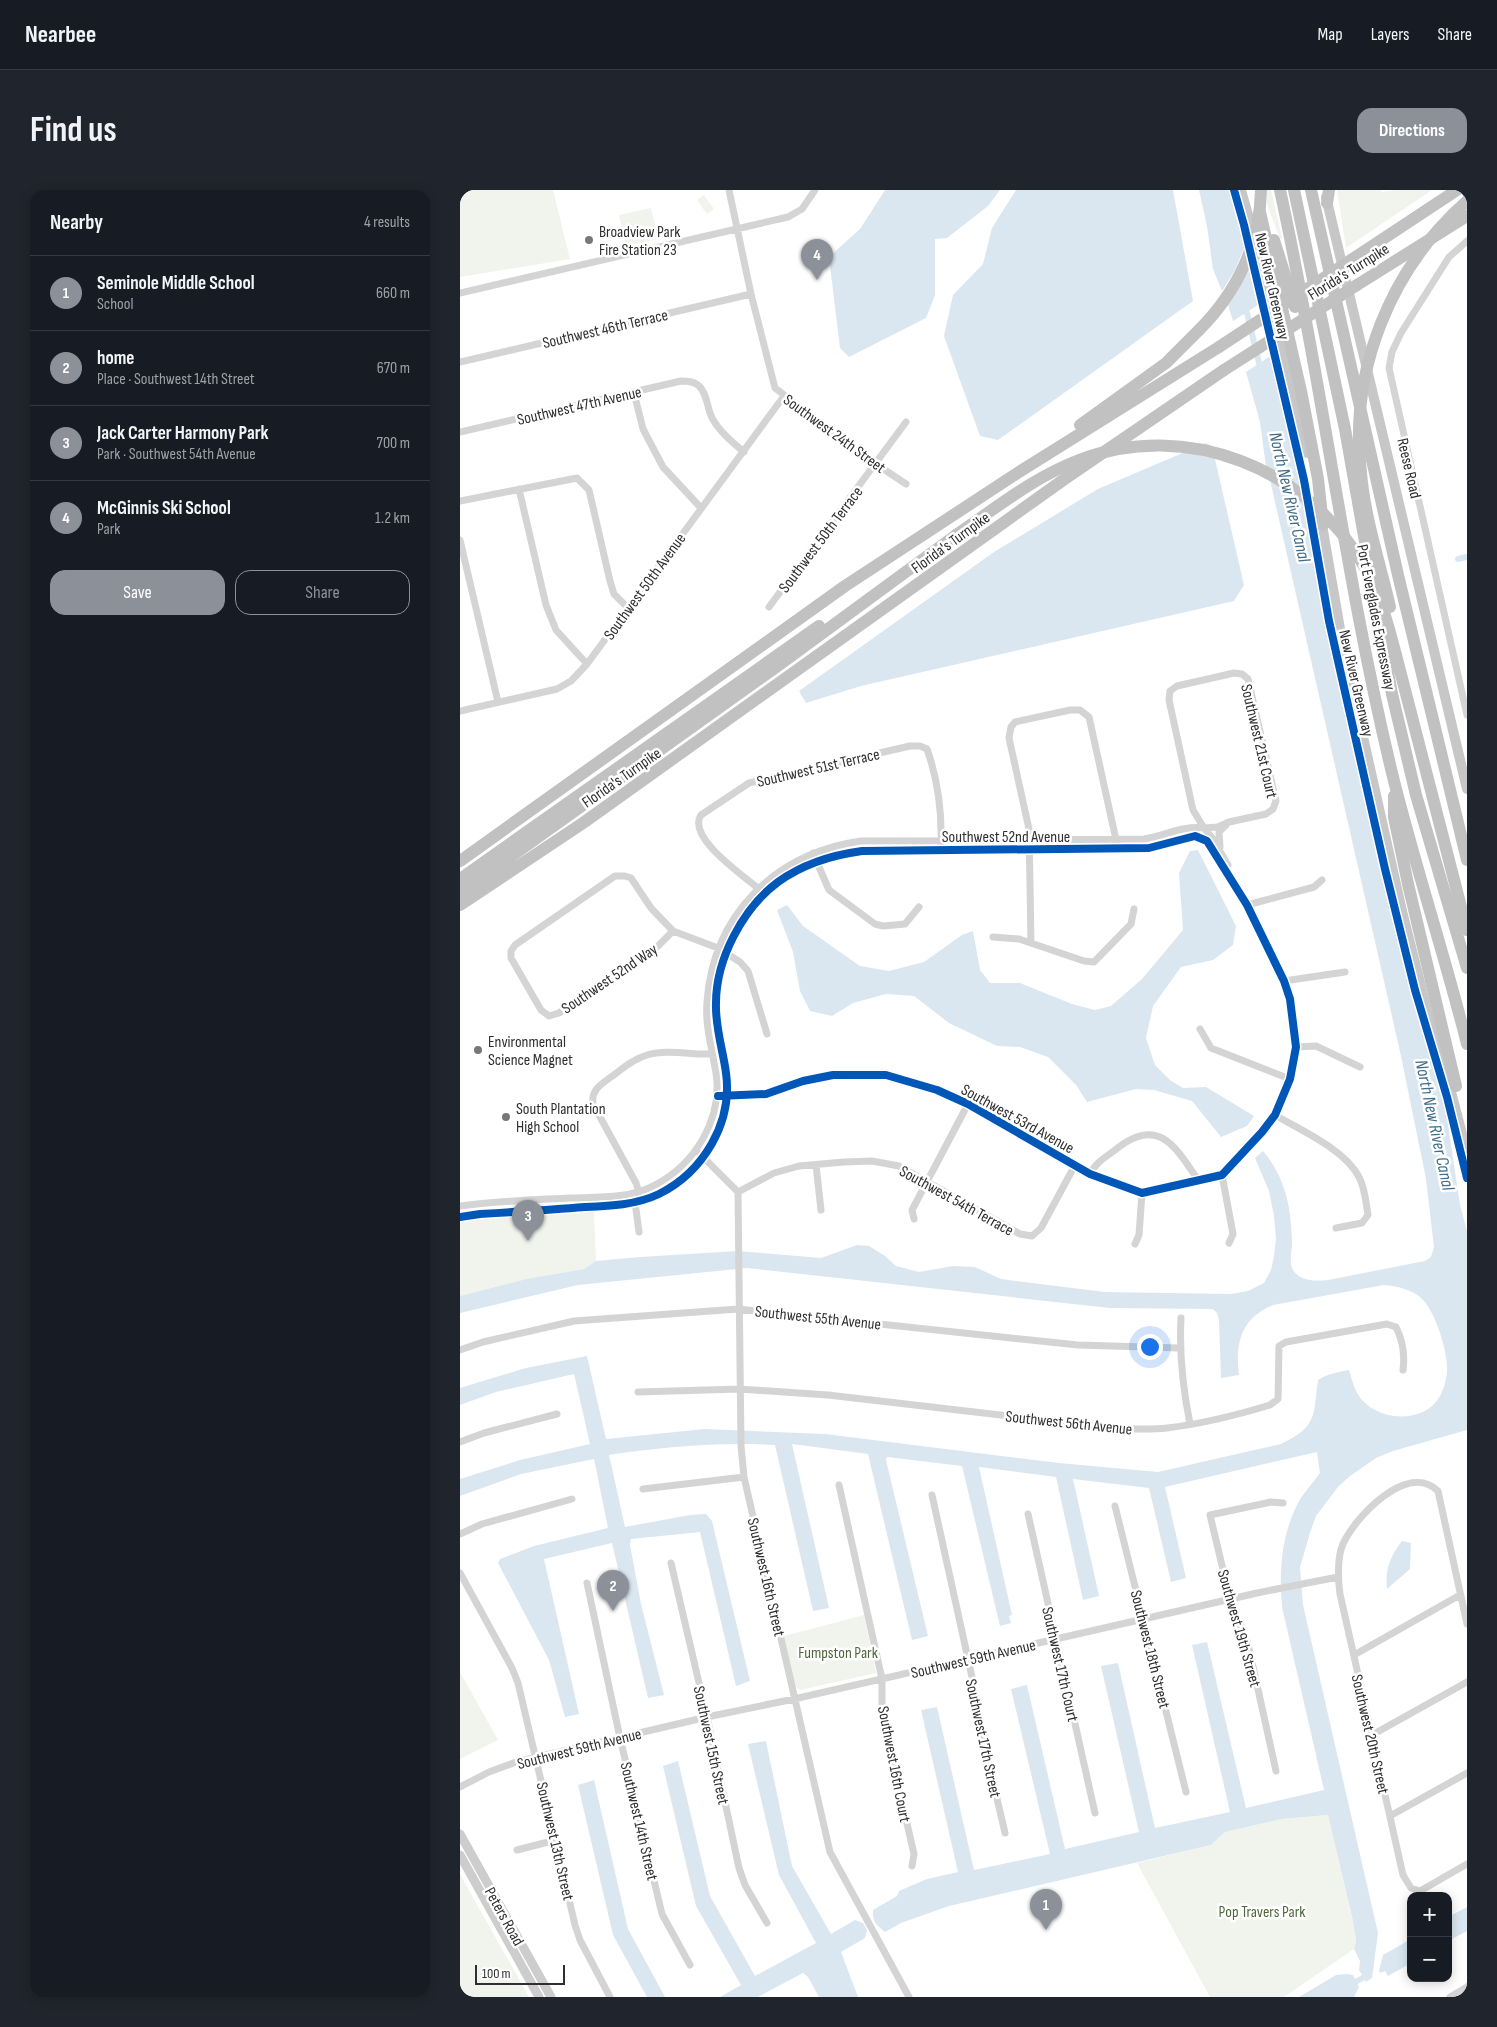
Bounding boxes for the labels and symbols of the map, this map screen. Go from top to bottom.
place label: Broadview Park Fire Station 23 [599,223,680,260]
street label: New River Greenway [1250,231,1293,342]
marker: Broadview Park Fire Station 23 [583,234,595,246]
pin: 4 [801,239,833,280]
street label: Florida's Turnpike [1305,240,1393,305]
street label: Southwest 46th Terrace [541,306,670,353]
street label: Southwest 47th Avenue [515,383,643,430]
street label: Southwest 24th Street [779,391,889,478]
water label: North New River Canal [1264,430,1315,565]
street label: Reese Road [1392,436,1425,500]
street label: Southwest 50th Terrace [775,483,867,597]
street label: Florida's Turnpike [908,508,994,578]
street label: Southwest 50th Avenue [600,530,690,644]
street label: Port Everglades Expressway [1352,543,1399,692]
street label: New River Greenway [1334,628,1377,739]
street label: Southwest 21st Court [1236,682,1281,800]
street label: Florida's Turnpike [579,744,665,812]
street label: Southwest 51st Terrace [755,745,882,792]
street label: Southwest 52nd Avenue [942,828,1070,847]
street label: Southwest 52nd Way [558,940,661,1018]
place label: Environmental Science Magnet [488,1033,573,1070]
marker: Environmental Science Magnet [472,1044,484,1056]
water label: North New River Canal [1410,1058,1459,1193]
street label: Southwest 53rd Avenue [957,1080,1077,1158]
place label: South Plantation High School [516,1100,606,1137]
marker: South Plantation High School [500,1111,512,1123]
street label: Southwest 54th Terrace [896,1162,1017,1241]
pin: 3 [512,1200,544,1241]
street label: Southwest 55th Avenue [754,1302,882,1335]
your location [1137,1334,1163,1360]
street label: Southwest 56th Avenue [1005,1407,1133,1440]
street label: Southwest 16th Street [743,1516,788,1639]
street label: Southwest 19th Street [1213,1568,1264,1689]
pin: 2 [597,1570,629,1611]
street label: Southwest 18th Street [1126,1588,1173,1711]
street label: Southwest 17th Court [1037,1605,1082,1724]
street label: Southwest 59th Avenue [909,1636,1038,1683]
park label: Fumpston Park [798,1644,878,1663]
street label: Southwest 20th Street [1347,1673,1393,1796]
street label: Southwest 17th Street [961,1677,1004,1799]
street label: Southwest 15th Street [689,1684,732,1806]
street label: Southwest 16th Court [873,1705,914,1824]
street label: Southwest 59th Avenue [515,1725,643,1774]
street label: Southwest 14th Street [616,1760,661,1882]
street label: Southwest 13th Street [532,1780,577,1902]
street label: Peters Road [480,1884,527,1949]
pin: 1 [1030,1889,1062,1930]
park label: Pop Travers Park [1219,1903,1305,1922]
scale bar [475,1962,565,1985]

